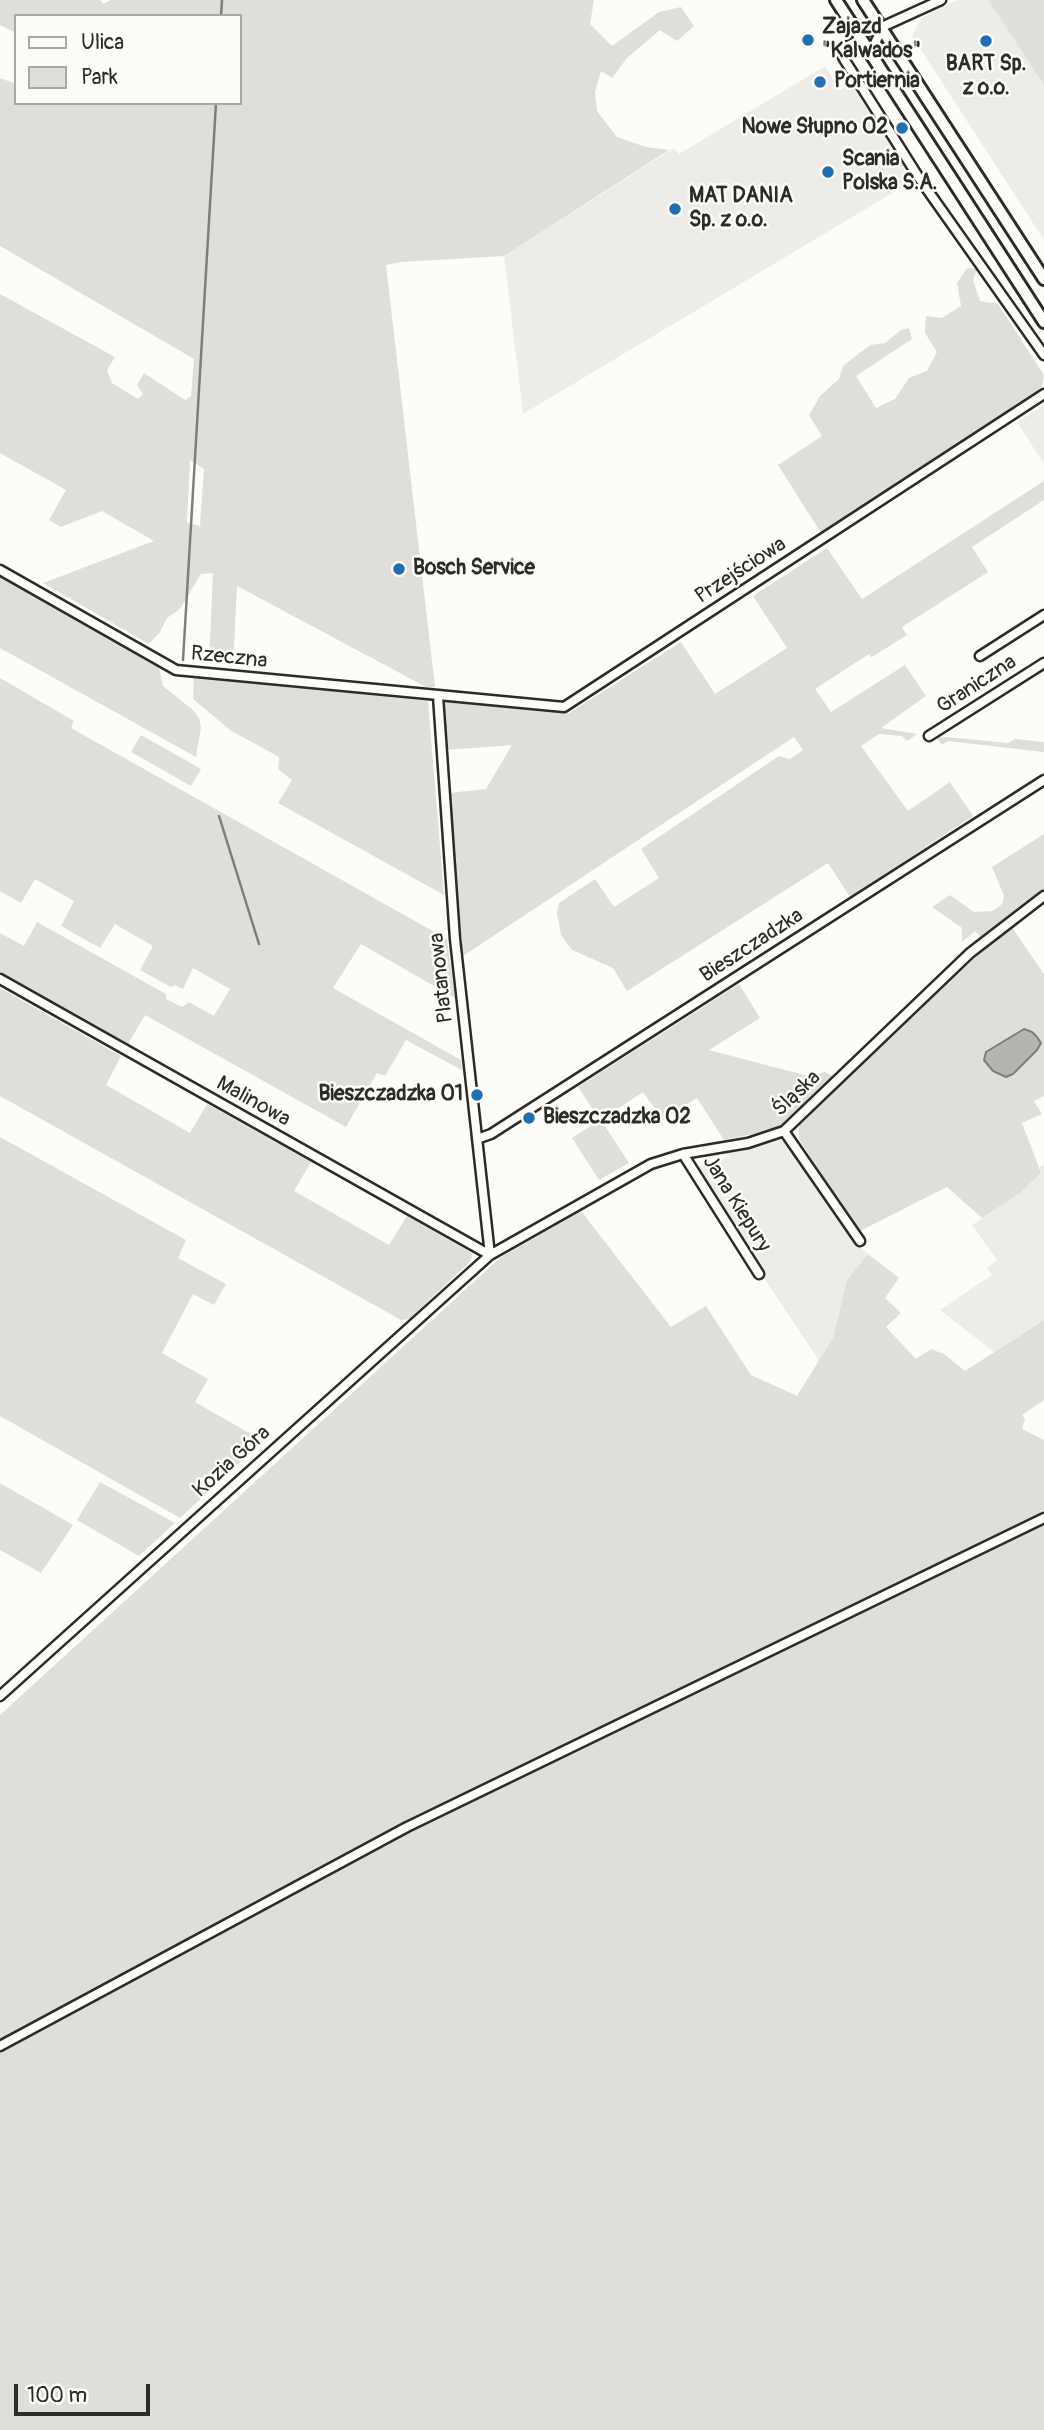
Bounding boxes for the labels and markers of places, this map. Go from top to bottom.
place label: Zajazd "Kalwados" [822,15,921,65]
marker: Zajazd "Kalwados" [800,32,816,48]
marker: BART Sp. z o.o. [978,33,994,49]
place label: BART Sp. z o.o. [946,52,1026,102]
place label: Portiernia [834,69,920,95]
marker: Portiernia [812,74,828,90]
place label: Nowe Słupno 02 [742,115,888,141]
marker: Nowe Słupno 02 [894,120,910,136]
place label: Scania Polska S.A. [842,147,937,197]
marker: Scania Polska S.A. [820,164,836,180]
place label: MAT DANIA Sp. z o.o. [689,184,793,234]
marker: MAT DANIA Sp. z o.o. [667,201,683,217]
place label: Bosch Service [413,556,535,582]
marker: Bosch Service [391,561,407,577]
place label: Bieszczadzka 01 [318,1082,463,1108]
marker: Bieszczadzka 01 [469,1087,485,1103]
place label: Bieszczadzka 02 [543,1105,691,1131]
marker: Bieszczadzka 02 [521,1110,537,1126]

